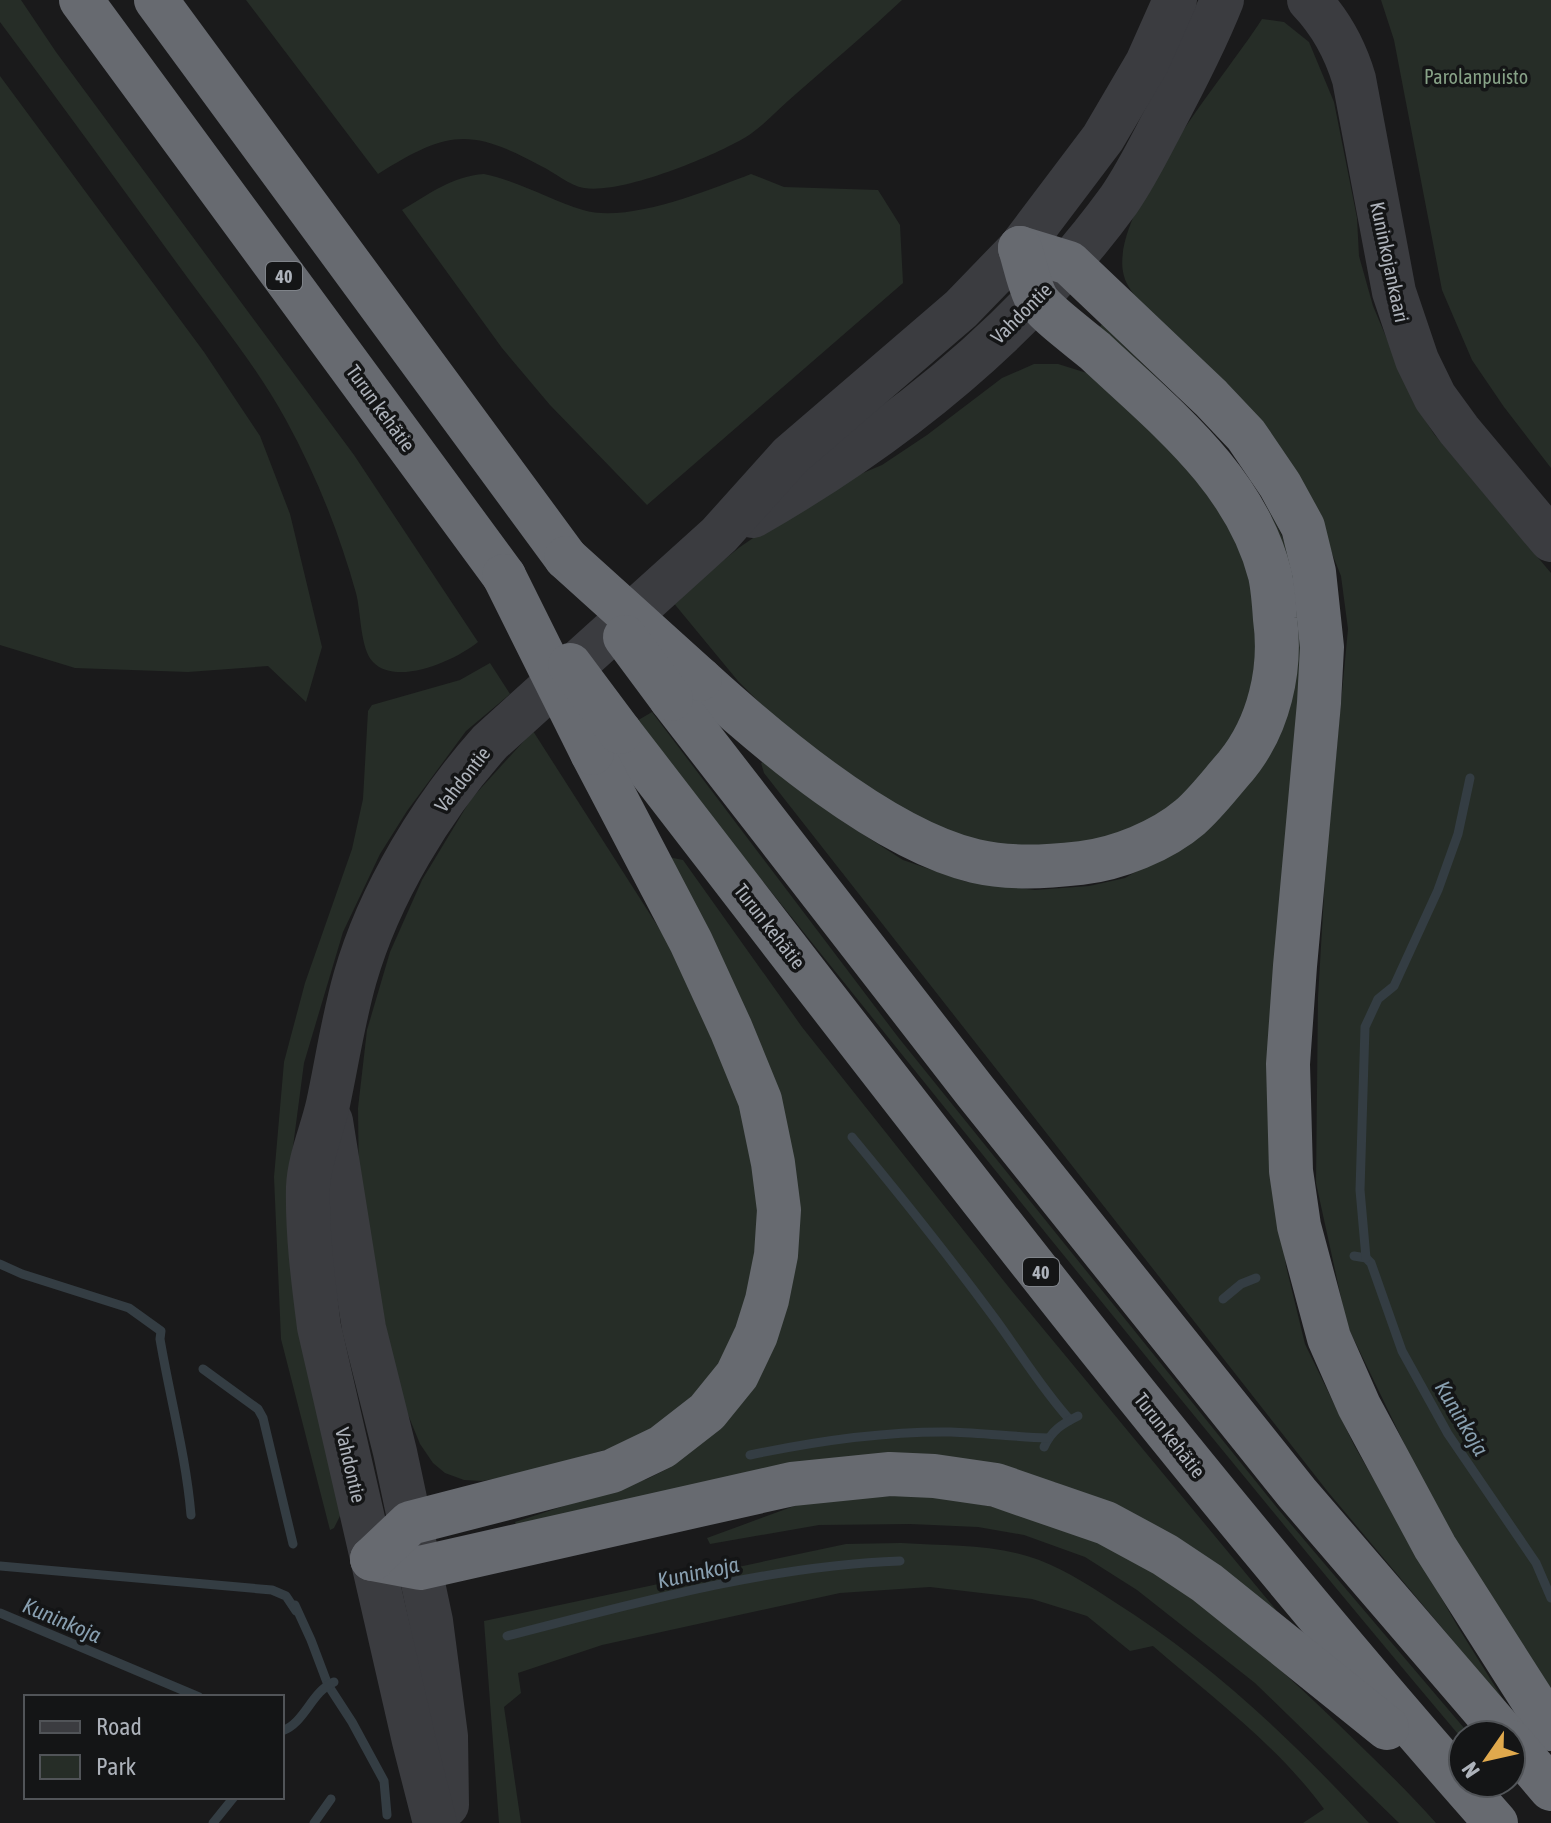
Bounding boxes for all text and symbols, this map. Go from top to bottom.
park label: Parolanpuisto [1424,65,1528,88]
street label: Kuninkojankaari [1366,200,1414,324]
road number: 40 [266,262,302,290]
street label: Vahdontie [986,278,1056,348]
street label: Turun kehätie [342,360,420,456]
street label: Vahdontie [429,742,495,816]
street label: Turun kehätie [730,879,810,973]
road number: 40 [1023,1258,1059,1286]
water label: Kuninkoja [1430,1376,1494,1460]
street label: Turun kehätie [1130,1388,1210,1482]
street label: Vahdontie [331,1425,371,1505]
water label: Kuninkoja [655,1551,741,1593]
water label: Kuninkoja [19,1592,105,1648]
legend [24,1695,284,1799]
text: Road [96,1713,142,1740]
north arrow [1447,1719,1527,1799]
text: Park [96,1753,137,1780]
text: N [1456,1758,1485,1783]

